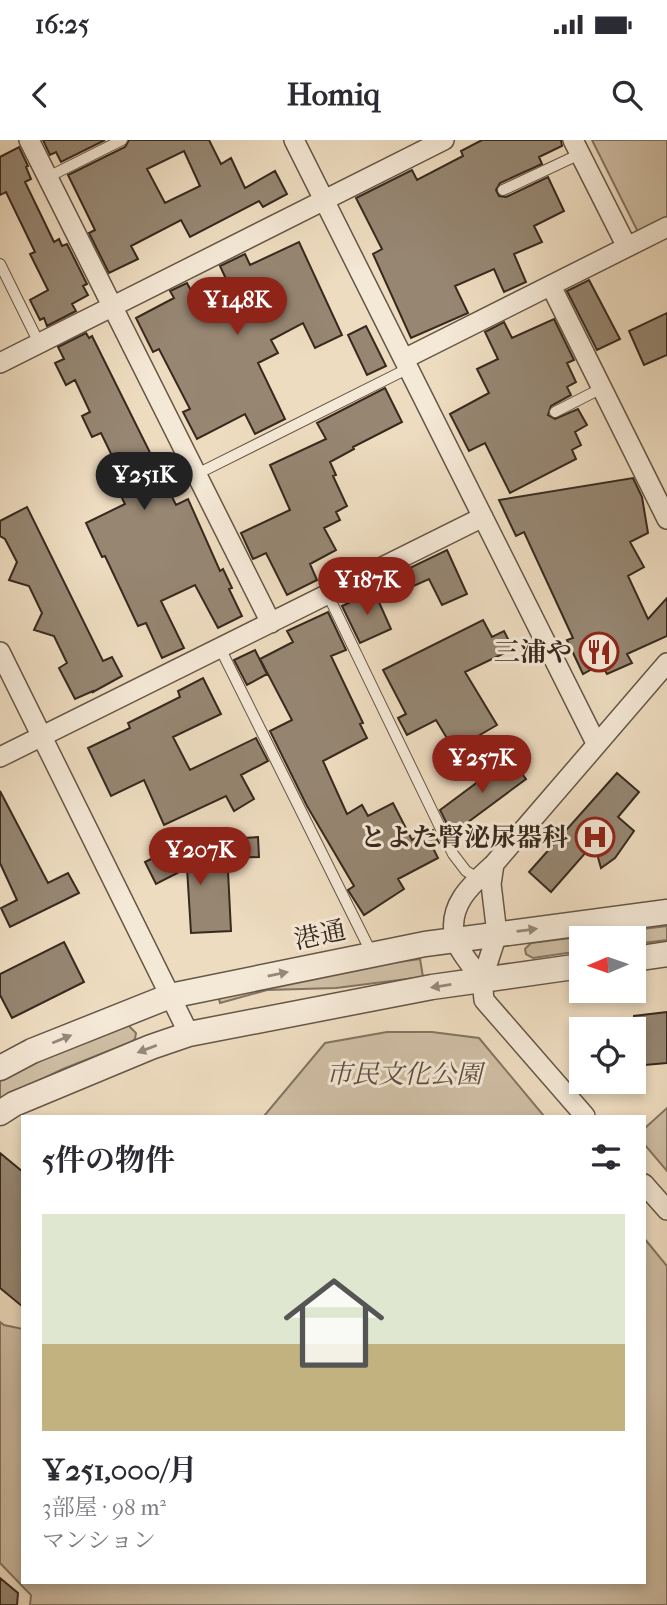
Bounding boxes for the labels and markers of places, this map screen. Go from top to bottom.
pin: ¥148K [188,278,286,337]
pin: ¥251K [95,452,193,512]
pin: ¥187K [318,558,416,617]
restaurant icon: 三浦や [578,631,620,673]
place label: 三浦や [494,637,572,668]
pin: ¥257K [433,736,531,795]
hospital icon: とよた腎泌尿器科 [574,816,616,858]
place label: とよた腎泌尿器科 [360,822,568,853]
pin: ¥207K [151,828,249,887]

